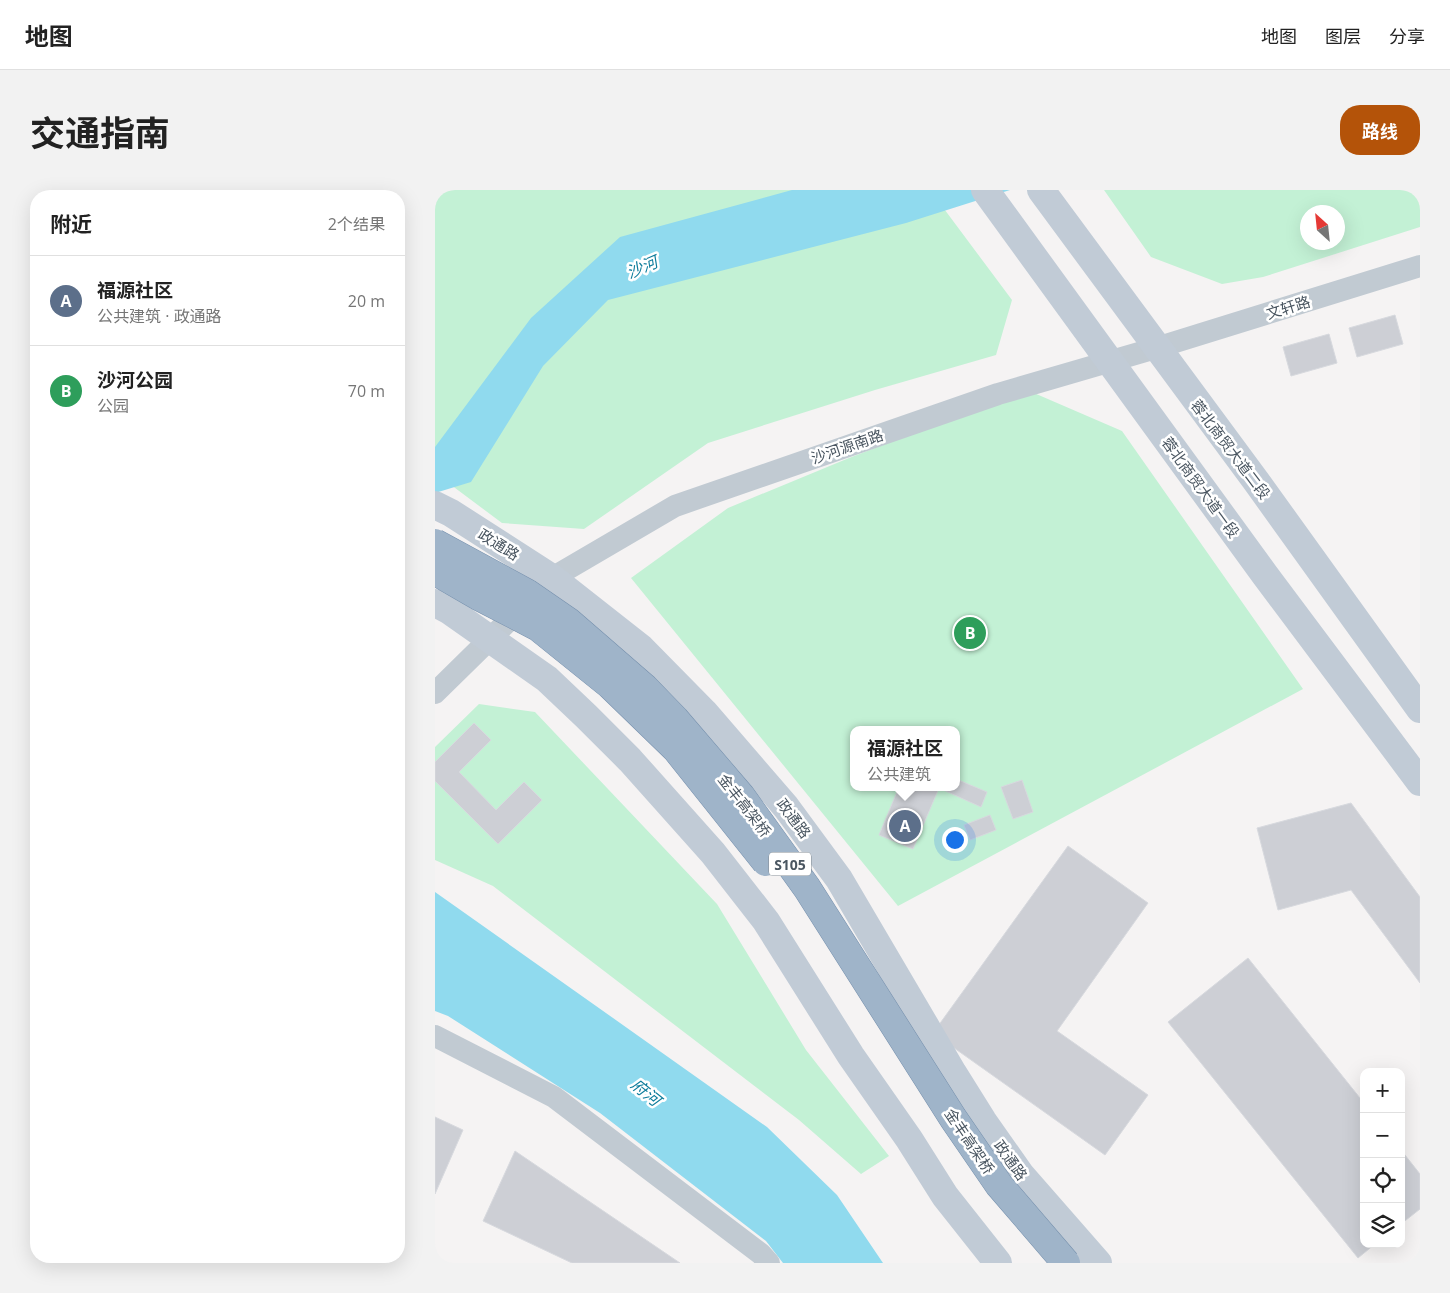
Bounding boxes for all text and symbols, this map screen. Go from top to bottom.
text: 地图 [25,19,73,52]
text: 地图 [1261,24,1297,48]
text: 图层 [1325,24,1361,48]
text: 分享 [1389,24,1425,48]
button: 路线 [1340,105,1420,155]
text: 交通指南 [30,109,170,156]
north arrow [1300,205,1345,250]
text: 附近 [50,210,92,238]
text: 2个结果 [328,213,385,235]
water label: 沙河 [623,249,664,283]
text: 福源社区 [97,277,173,303]
text: A [60,290,72,312]
text: 20 m [348,290,385,312]
street label: 文轩路 [1264,291,1312,323]
text: 公共建筑 · 政通路 [97,305,222,327]
text: 沙河公园 [97,367,173,393]
text: B [61,380,71,402]
text: 70 m [348,380,385,402]
text: 公园 [97,395,129,417]
street label: 蓉北商贸大道二段 [1187,395,1275,503]
street label: 沙河源南路 [808,424,886,468]
street label: 蓉北商贸大道一段 [1158,433,1244,541]
street label: 政通路 [475,524,523,564]
pin: B [954,614,986,652]
popup [850,726,960,791]
text: 福源社区 [867,735,943,761]
text: 公共建筑 [867,763,931,785]
street label: 金丰高架桥 [714,769,776,841]
street label: 政通路 [772,794,816,842]
pin: A [889,807,921,845]
your location [942,827,968,853]
road number: S105 [769,852,811,876]
map controls [1360,1068,1405,1248]
button: + [1360,1068,1405,1113]
water label: 府河 [627,1073,668,1113]
street label: 金丰高架桥 [941,1104,999,1178]
button: − [1360,1113,1405,1158]
street label: 政通路 [990,1136,1032,1184]
button: locate [1360,1158,1405,1203]
button: layers [1360,1203,1405,1248]

